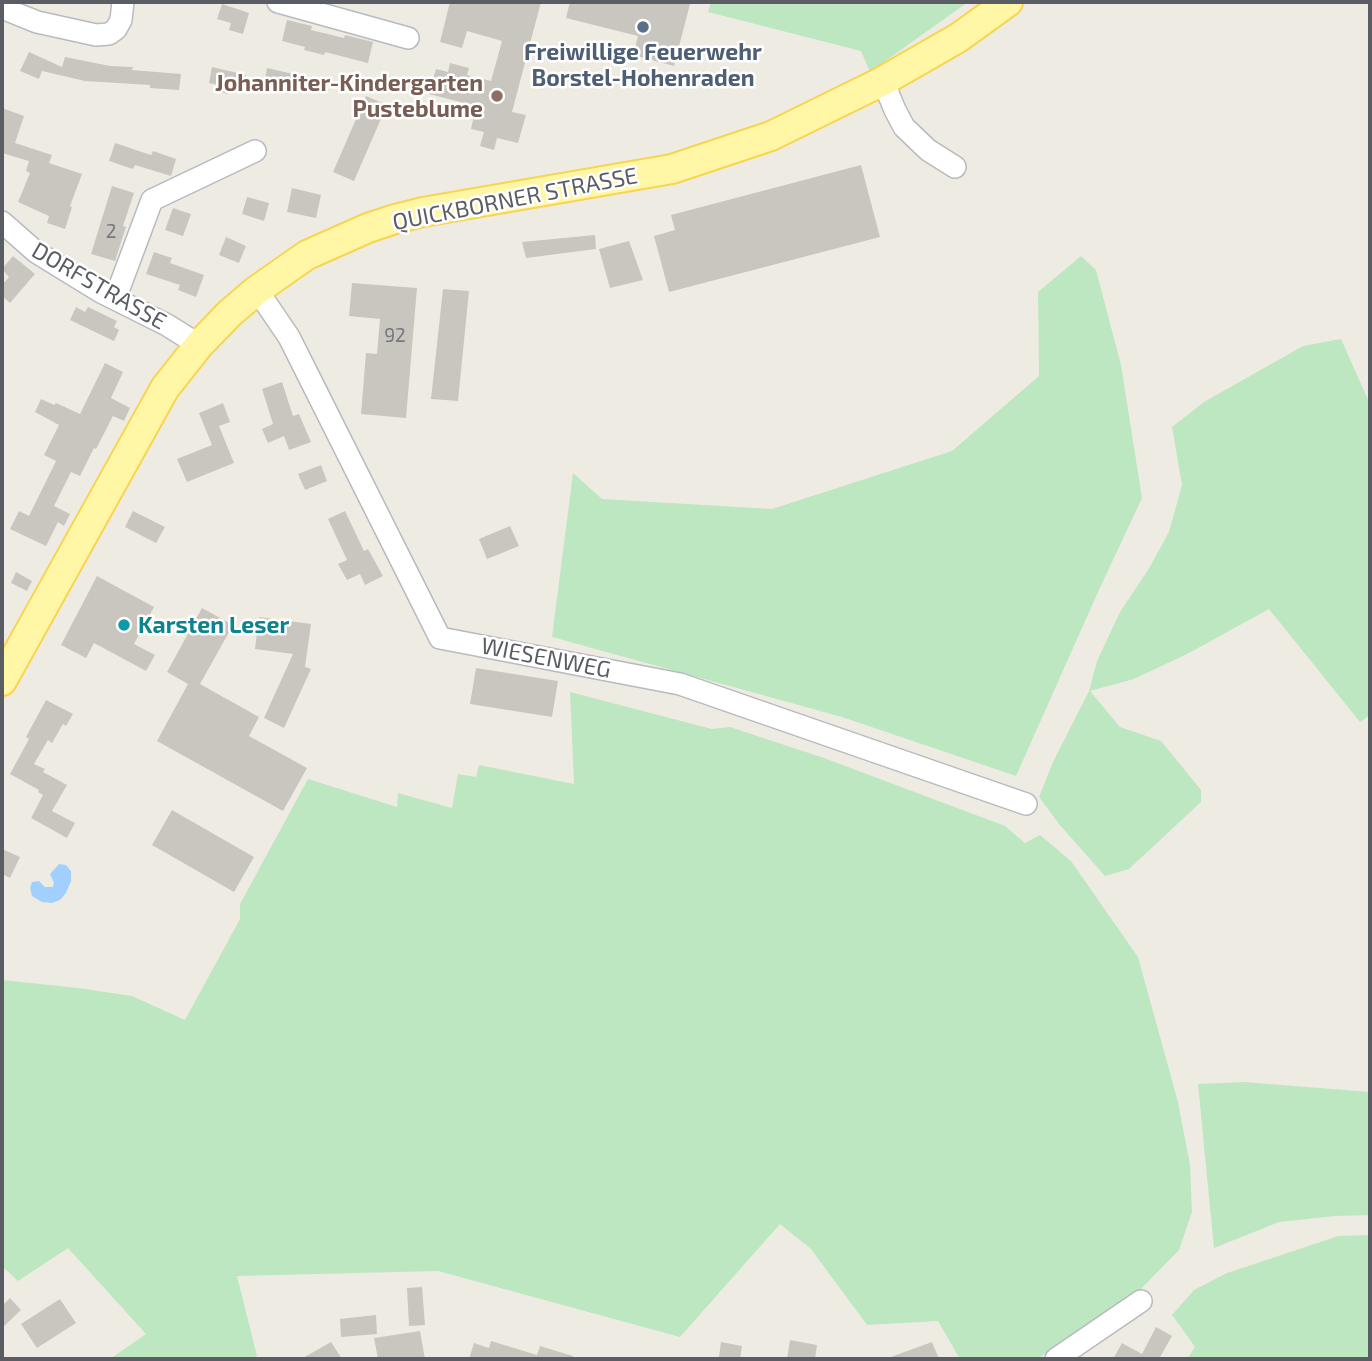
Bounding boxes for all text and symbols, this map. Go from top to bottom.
marker: Freiwillige Feuerwehr Borstel-Hohenraden [635,19,651,35]
place label: Freiwillige Feuerwehr Borstel-Hohenraden [524,38,762,92]
place label: Johanniter-Kindergarten Pusteblume [215,69,483,123]
marker: Johanniter-Kindergarten Pusteblume [489,88,505,104]
street label: QUICKBORNER STRASSE [390,162,640,236]
house number: 2 [106,221,116,243]
street label: DORFSTRASSE [27,236,171,336]
house number: 92 [384,325,406,347]
place label: Karsten Leser [138,611,289,639]
marker: Karsten Leser [116,617,132,633]
street label: WIESENWEG [479,632,613,684]

